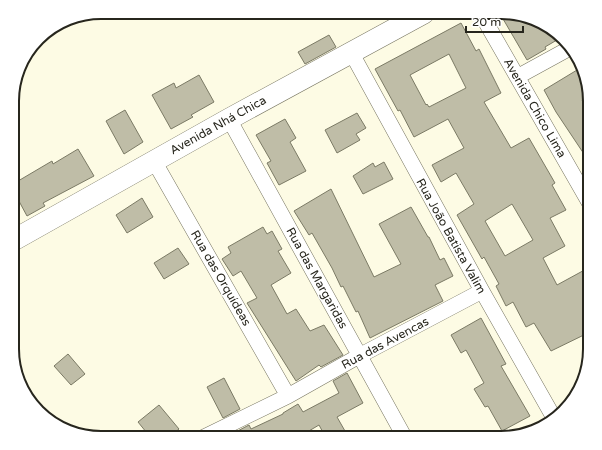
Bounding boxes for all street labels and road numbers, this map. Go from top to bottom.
street label: Avenida Chico Lima [501,56,569,160]
street label: Avenida Nhá Chica [167,93,269,157]
street label: Rua João Batista Valim [413,176,489,296]
street label: Rua das Margaridas [283,225,351,331]
street label: Rua das Orquídeas [188,228,254,328]
street label: Rua das Avencas [339,314,431,372]

